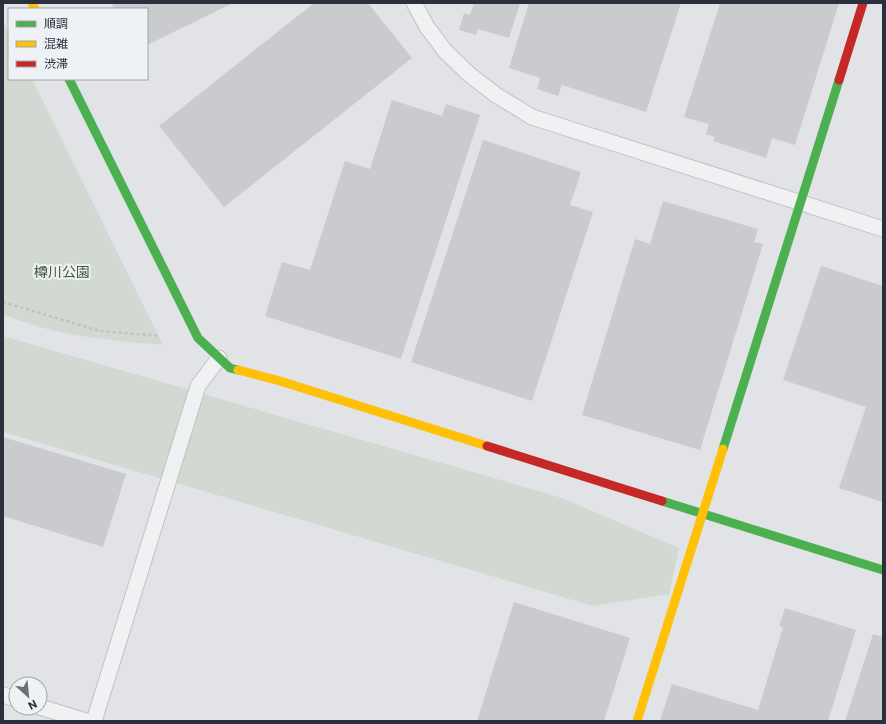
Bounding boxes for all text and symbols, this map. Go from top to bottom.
legend [8,8,148,80]
text: 順調 [44,16,68,30]
text: 混雑 [44,36,68,50]
text: 渋滞 [44,56,68,70]
park label: 樽川公園 [34,263,90,280]
north arrow [8,676,48,716]
text: N [26,698,39,713]

